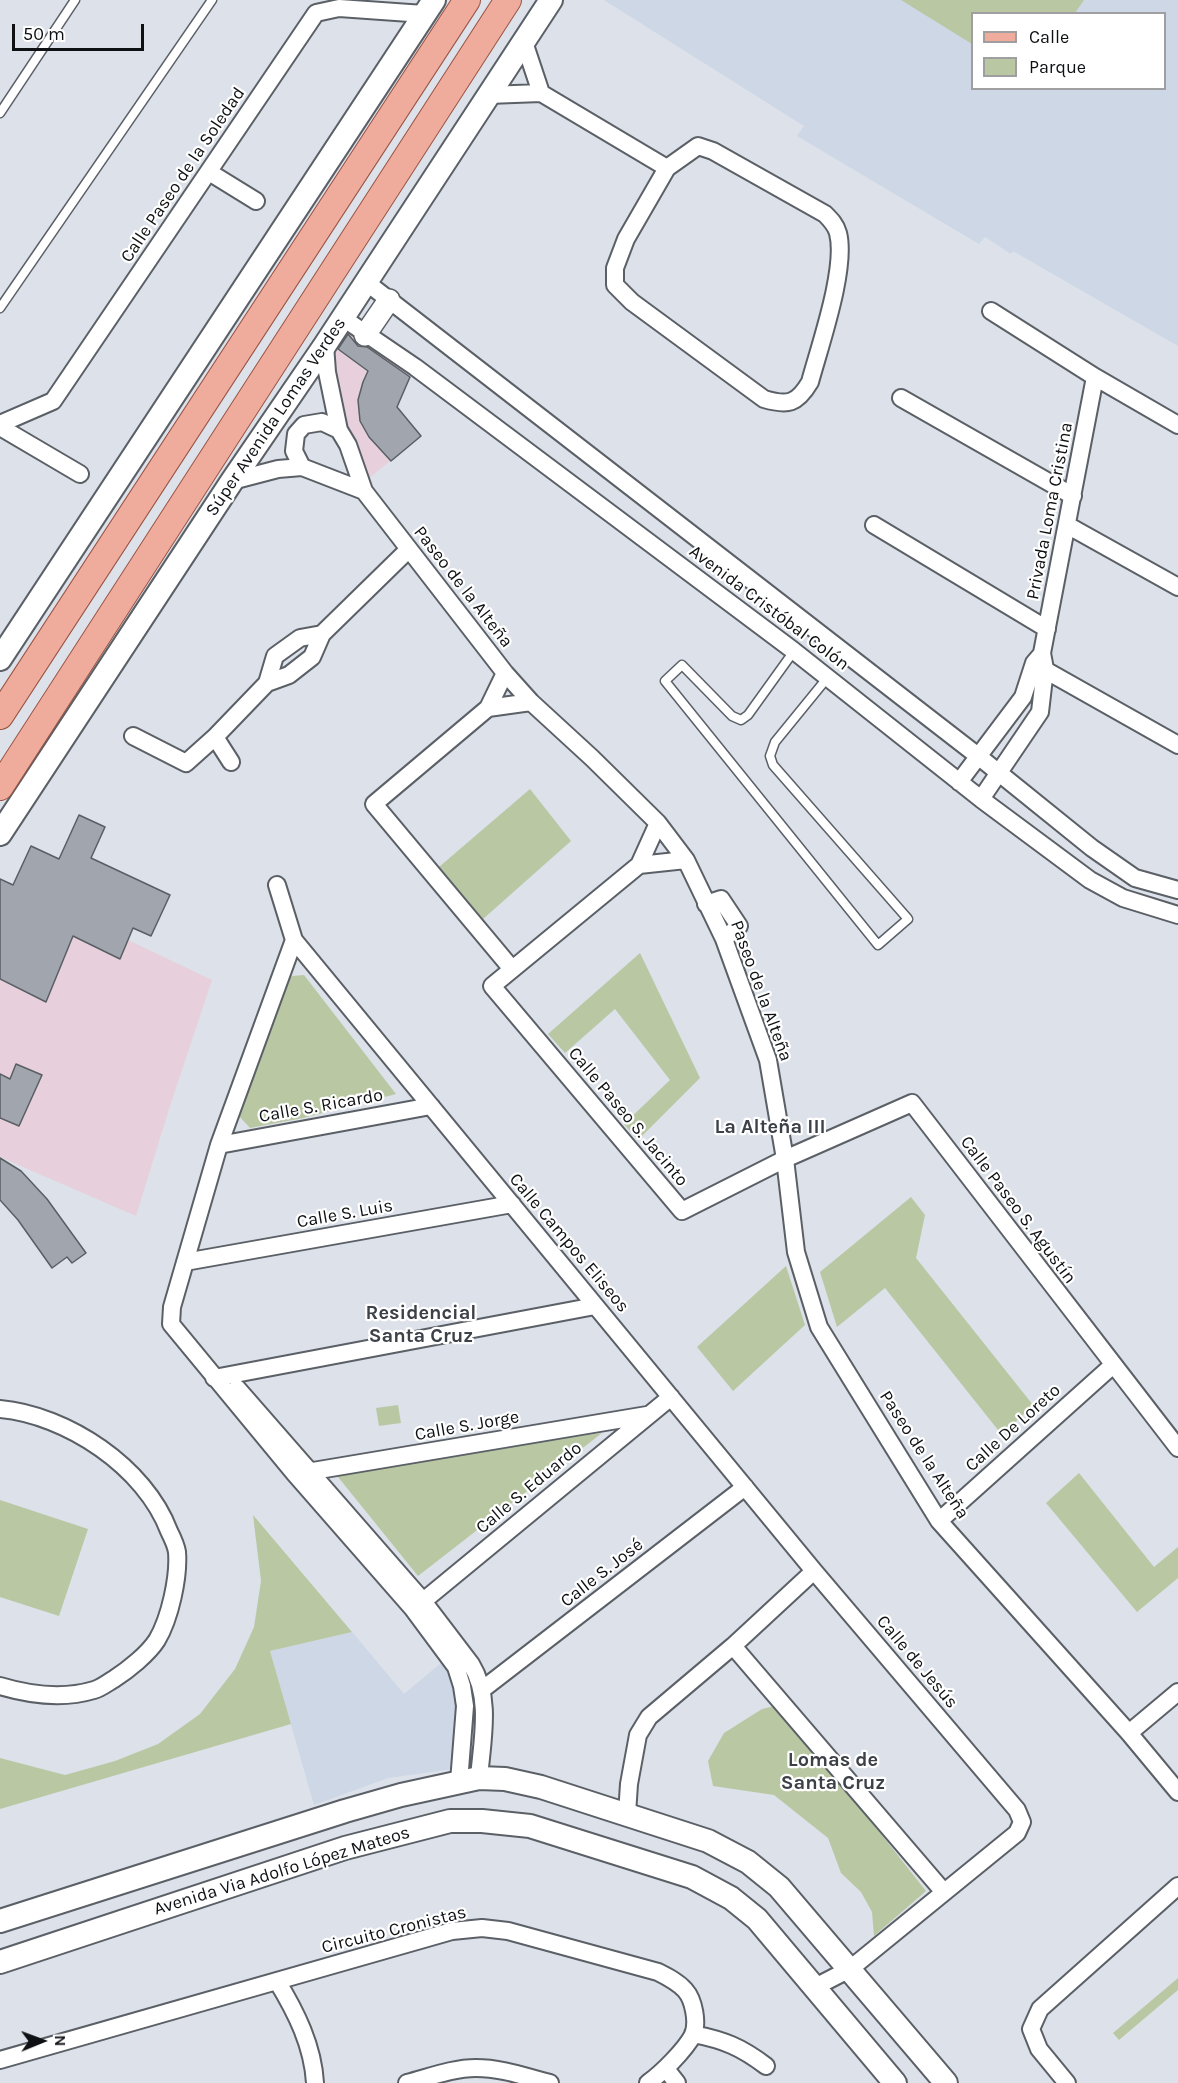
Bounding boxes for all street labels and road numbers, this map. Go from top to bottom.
street label: Calle Paseo de la Soledad [116,83,250,267]
street label: Súper Avenida Lomas Verdes [201,314,351,520]
street label: Privada Loma Cristina [1022,421,1078,601]
street label: Paseo de la Alteña [409,522,517,652]
street label: Avenida Cristóbal Colón [685,541,853,675]
street label: Paseo de la Alteña [725,918,797,1064]
street label: Calle Paseo S. Jacinto [564,1043,692,1191]
street label: Calle S. Ricardo [257,1084,385,1128]
street label: Calle Paseo S. Agustín [955,1132,1081,1288]
street label: Calle Campos Eliseos [505,1169,633,1317]
street label: Calle S. Luis [295,1195,395,1233]
street label: Calle De Loreto [961,1380,1065,1476]
street label: Paseo de la Alteña [875,1387,973,1523]
street label: Calle S. Jorge [413,1406,521,1446]
street label: Calle S. Eduardo [472,1437,586,1539]
street label: Calle S. José [556,1534,648,1612]
street label: Calle de Jesús [872,1611,962,1713]
street label: Avenida Via Adolfo López Mateos [151,1822,413,1920]
street label: Circuito Cronistas [319,1902,469,1958]

